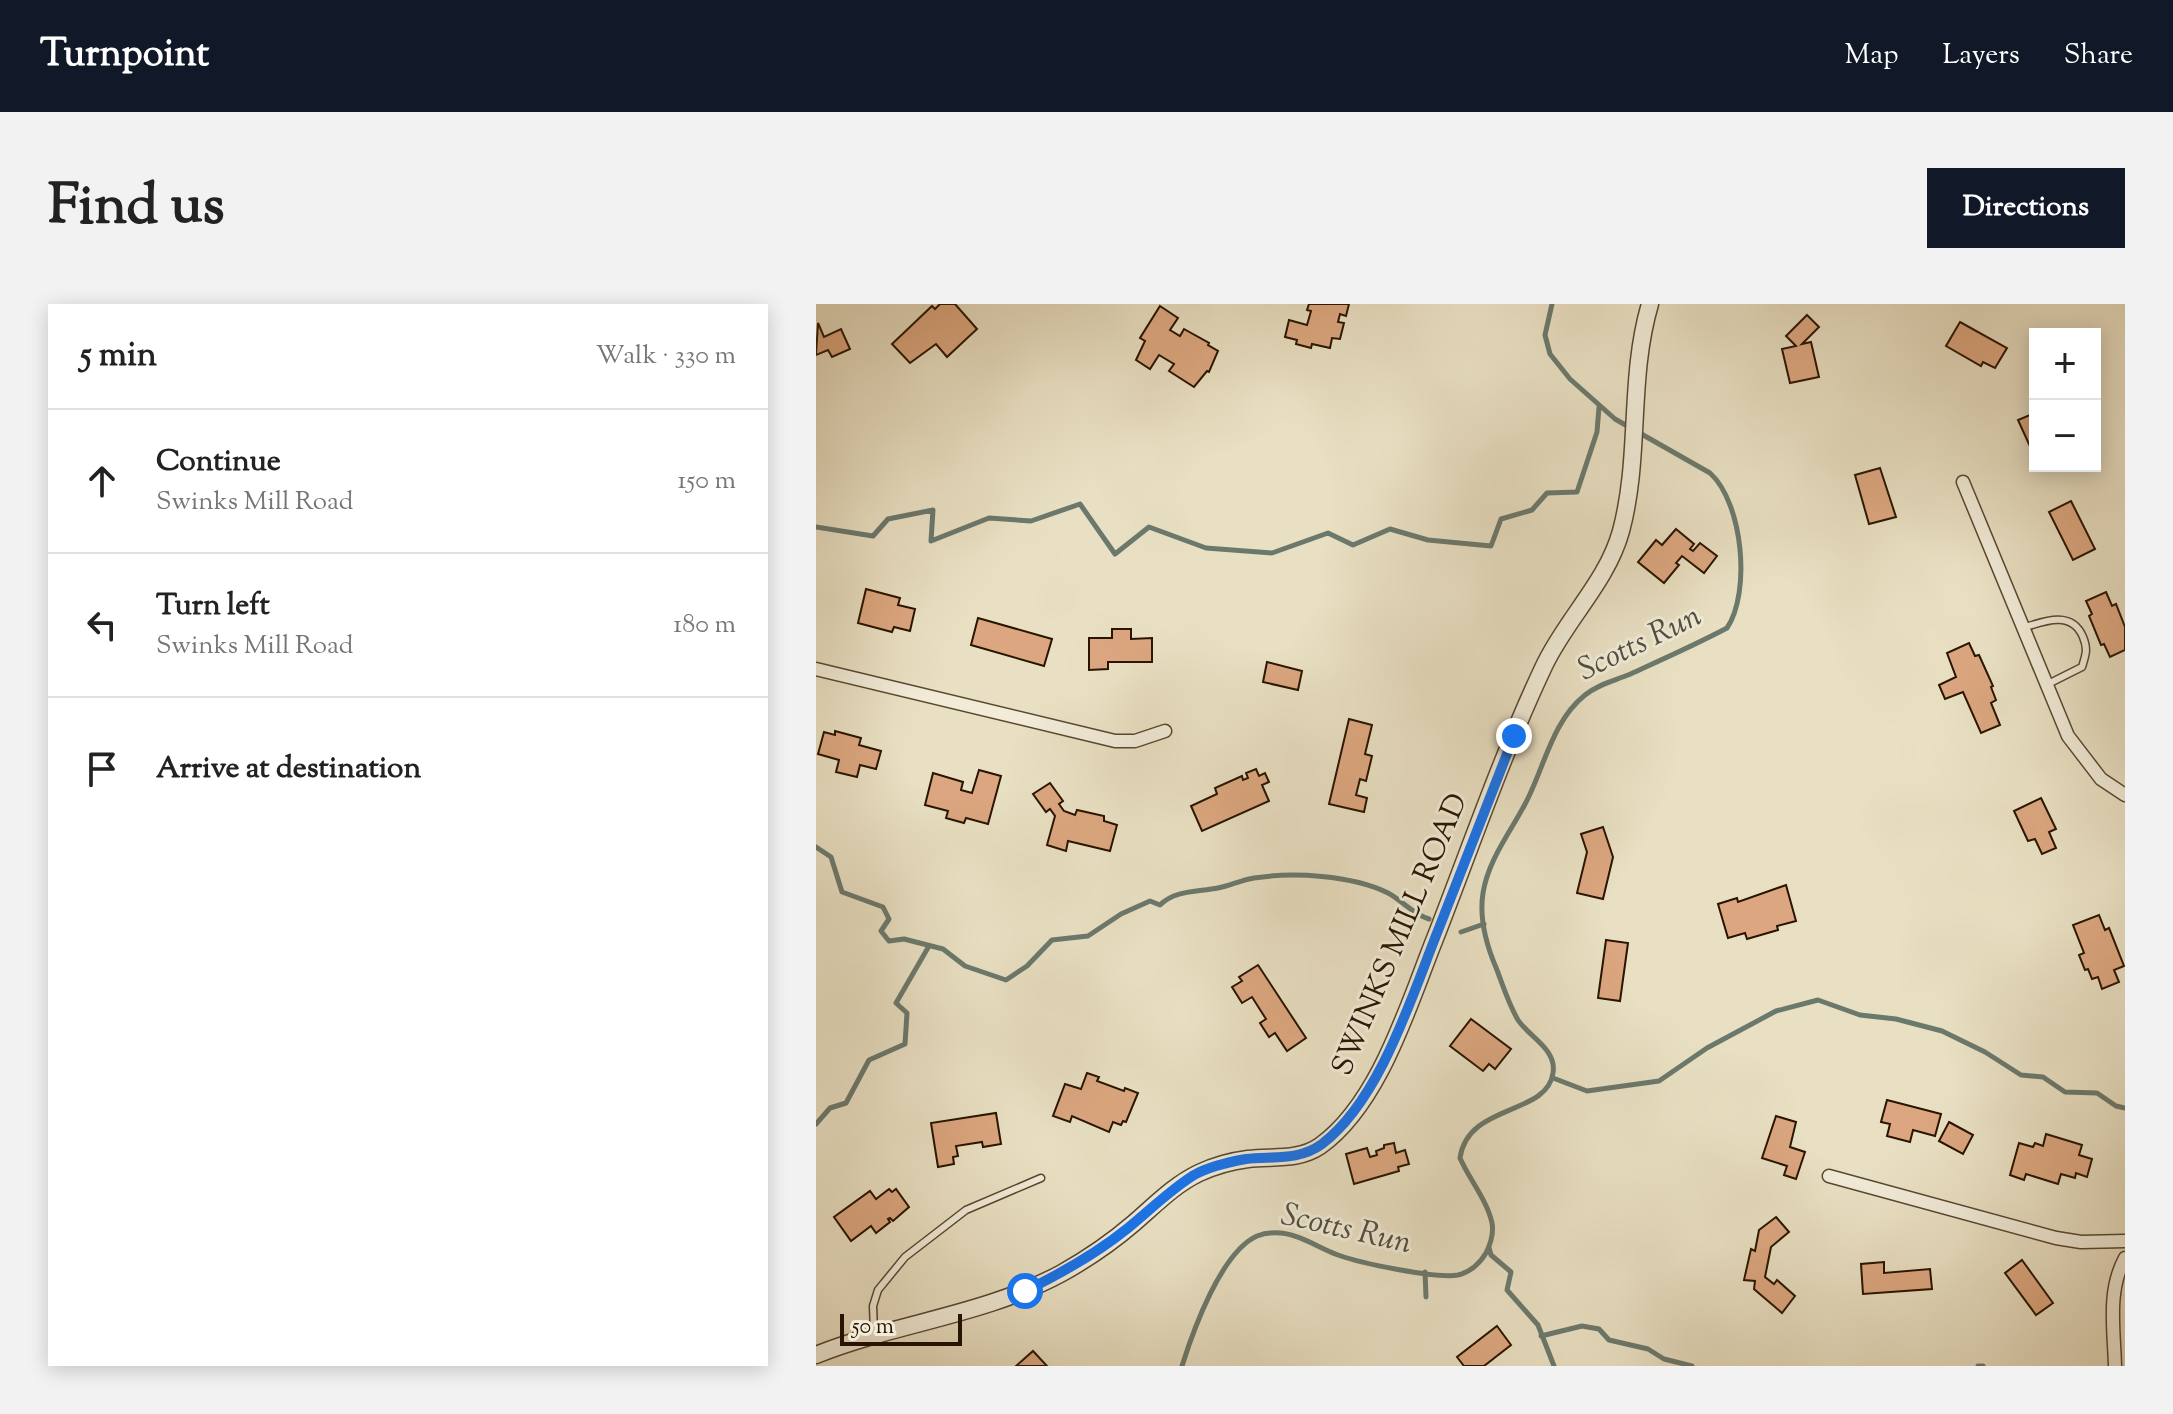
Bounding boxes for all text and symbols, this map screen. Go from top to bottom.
text: Turnpoint [40,29,209,83]
text: Map [1845,36,1898,76]
text: Layers [1942,36,2020,76]
text: Share [2064,36,2133,76]
text: Find us [48,168,224,249]
button: Directions [1927,168,2125,248]
map controls [2029,328,2101,472]
button: + [2029,328,2101,400]
text: 5 min [80,332,157,381]
text: Walk · 330 m [596,338,736,375]
button: − [2029,400,2101,472]
text: Continue [156,441,281,484]
icon: ahead [80,459,124,503]
text: 150 m [677,463,736,500]
text: Swinks Mill Road [156,484,353,521]
text: Turn left [156,585,270,628]
water label: Scotts Run [1570,594,1710,694]
icon: left [80,603,124,647]
text: 180 m [673,607,736,644]
text: Swinks Mill Road [156,628,353,665]
route end [1496,718,1532,754]
icon: arrive [80,747,124,791]
text: Arrive at destination [156,748,421,791]
street label: SWINKS MILL ROAD [1322,787,1480,1083]
water label: Scotts Run [1276,1193,1416,1267]
route start [1007,1273,1043,1309]
scale bar [840,1310,962,1346]
text: 50 m [852,1312,894,1344]

